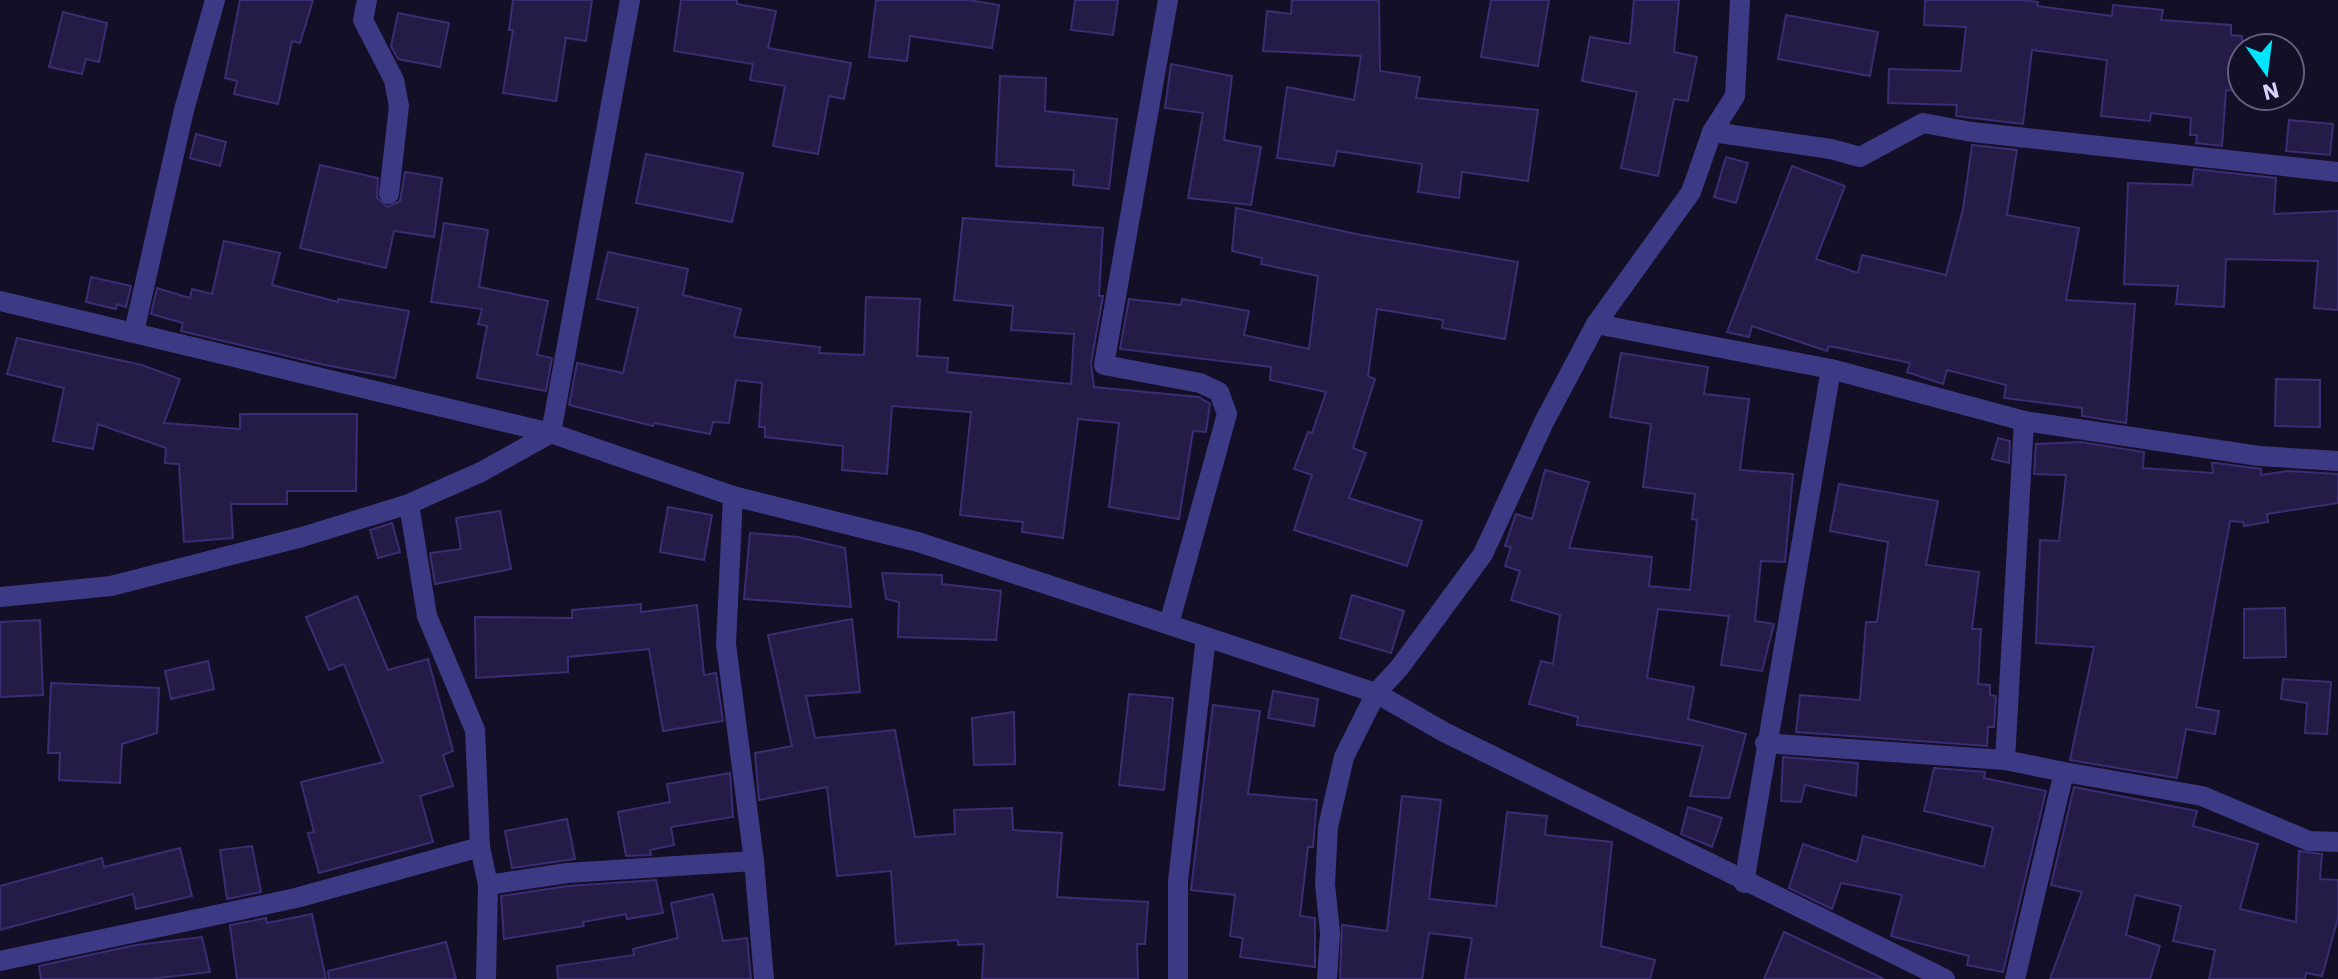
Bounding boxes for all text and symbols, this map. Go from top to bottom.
north arrow [2226,32,2306,112]
text: N [2260,76,2282,108]

